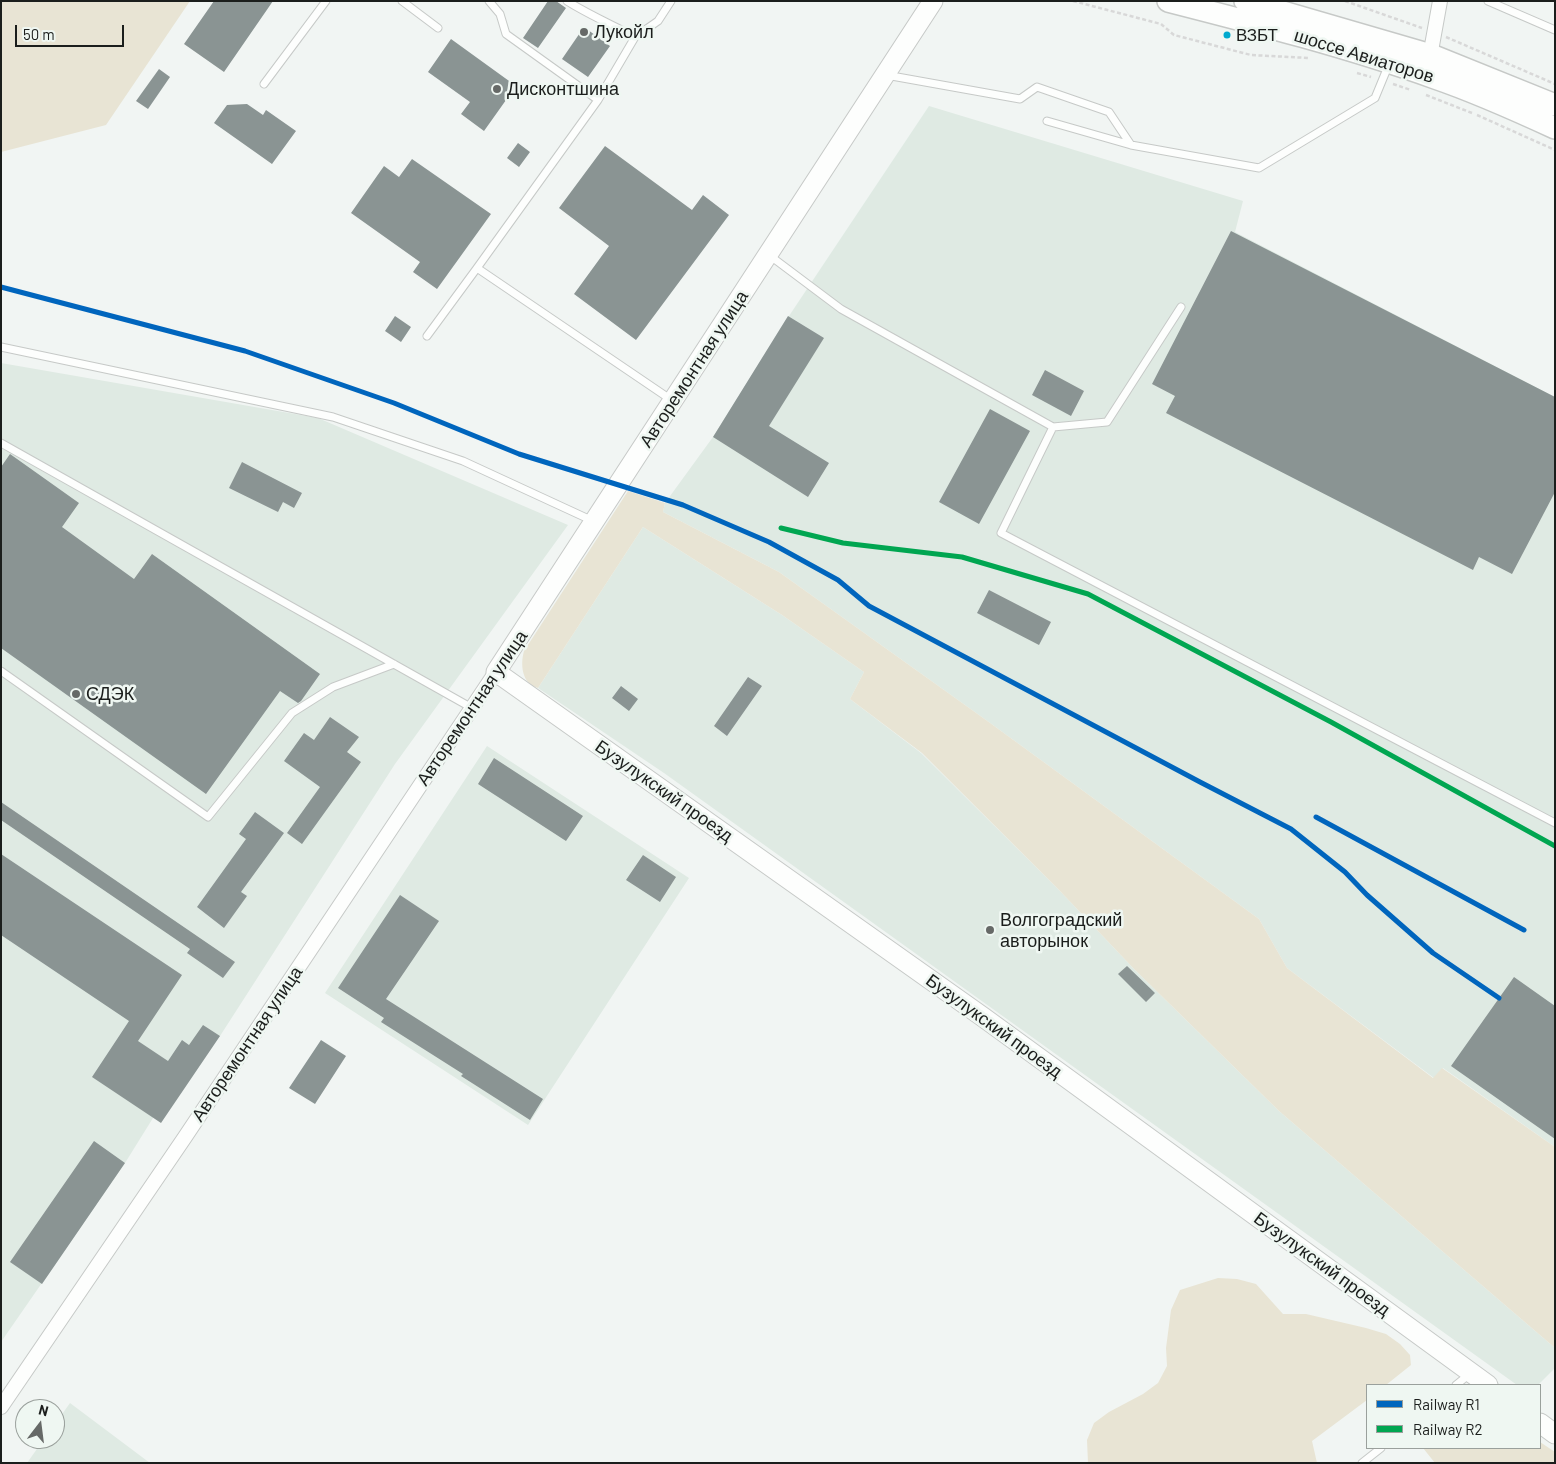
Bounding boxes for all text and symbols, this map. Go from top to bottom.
scale bar [18,15,126,47]
place label: Лукойл [594,21,654,43]
street label: шоссе Авиаторов [1292,24,1436,88]
text: 50 m [23,25,55,43]
place label: ВЗБТ [1236,25,1278,45]
marker: Лукойл [578,26,590,38]
marker: ВЗБТ [1222,30,1232,40]
place label: Дисконтшина [507,78,619,100]
marker: Дисконтшина [491,83,503,95]
street label: Авторемонтная улица [635,287,753,451]
street label: Авторемонтная улица [412,626,532,790]
place label: СДЭК [86,683,134,705]
marker: СДЭК [70,688,82,700]
street label: Бузулукский проезд [591,735,737,847]
place label: Волгоградский авторынок [1000,909,1122,952]
marker: Волгоградский авторынок [984,924,996,936]
street label: Авторемонтная улица [187,962,307,1126]
street label: Бузулукский проезд [922,969,1066,1083]
street label: Бузулукский проезд [1250,1207,1394,1321]
legend [1366,1384,1541,1449]
text: Railway R1 [1413,1395,1480,1413]
north arrow [15,1399,65,1449]
text: N [37,1401,50,1419]
text: Railway R2 [1413,1420,1482,1438]

